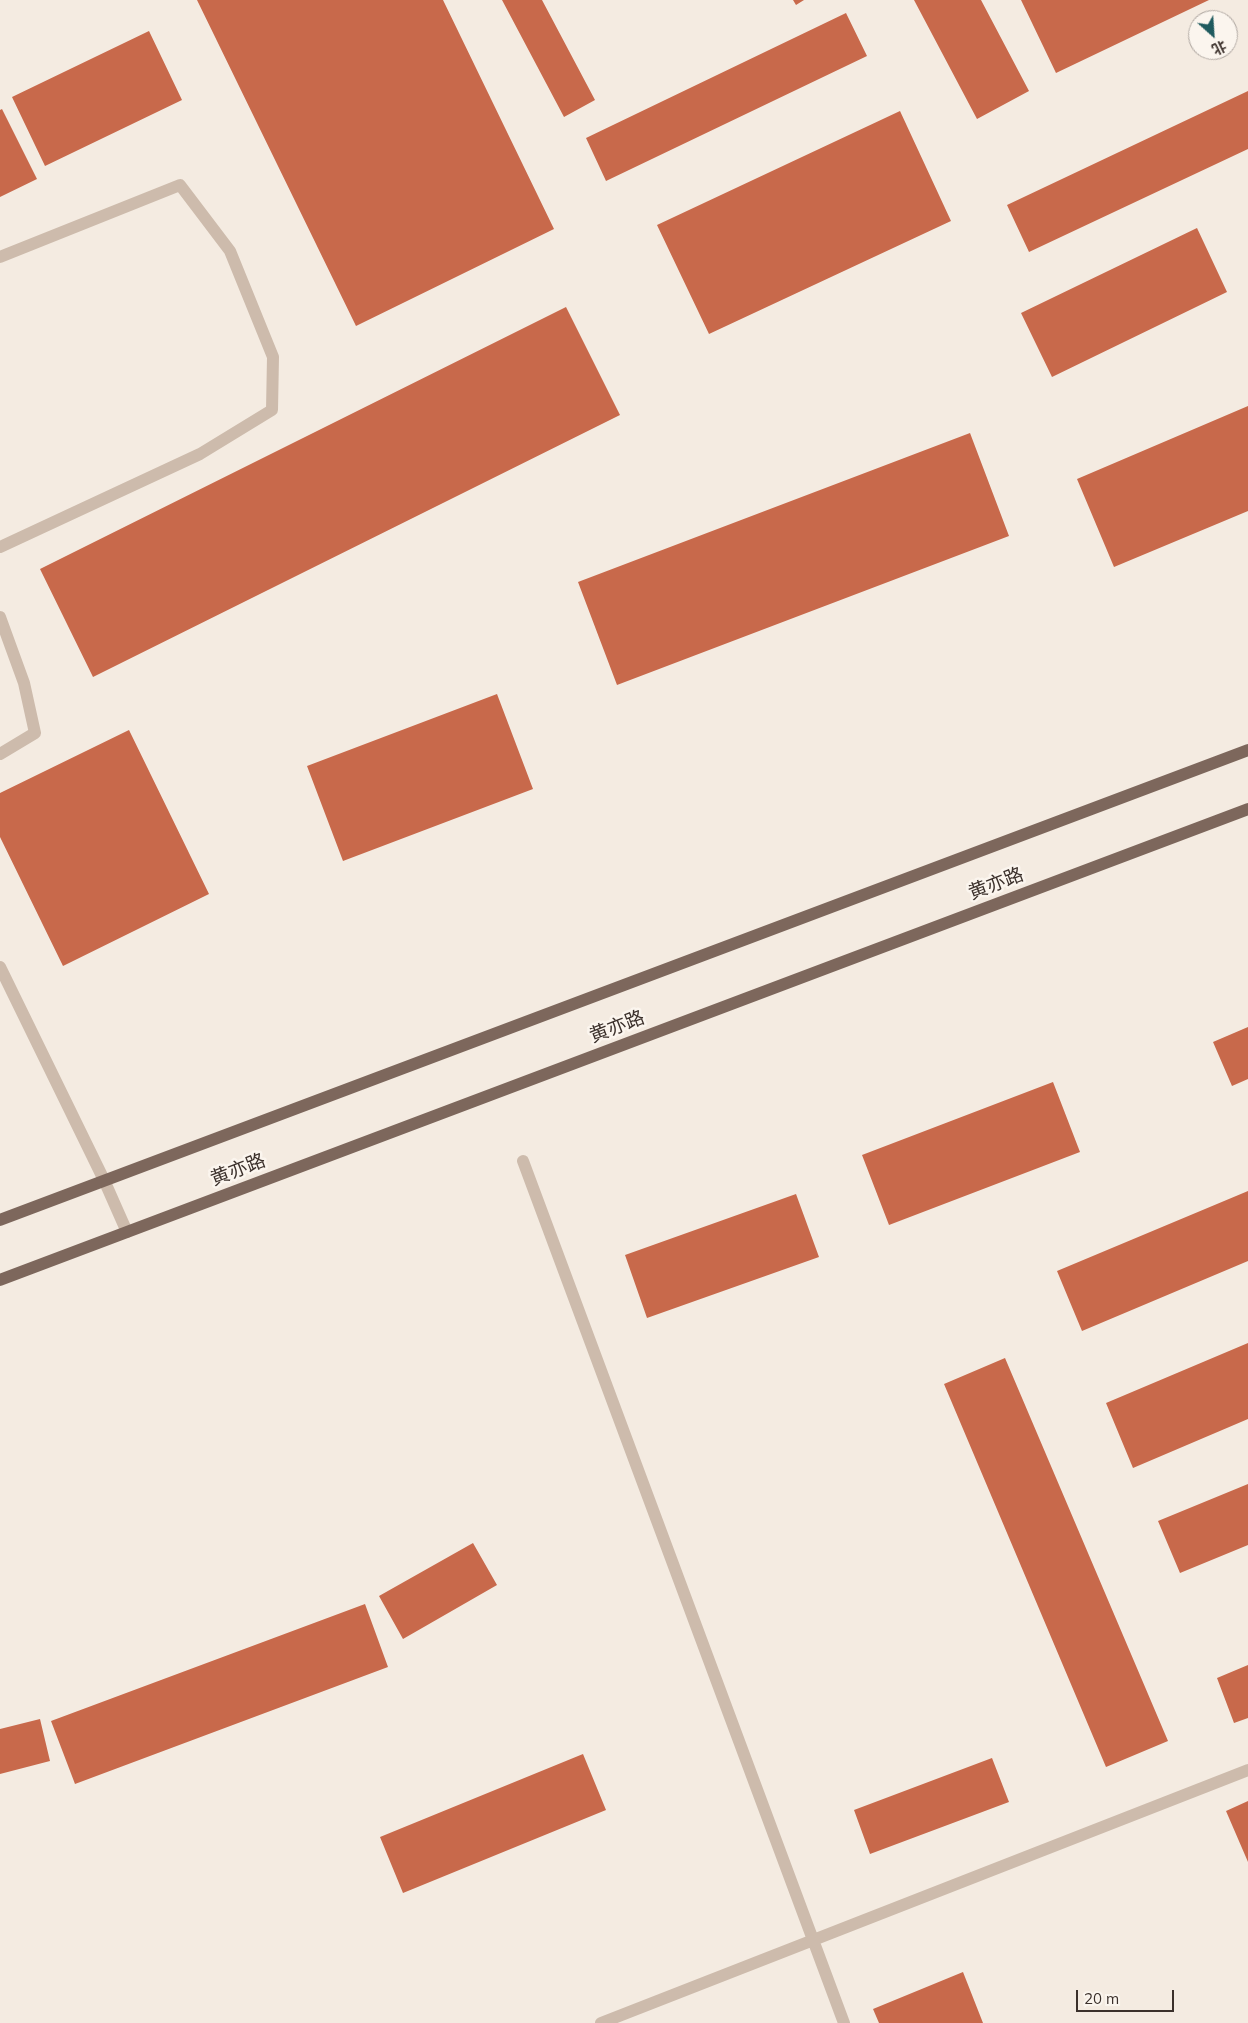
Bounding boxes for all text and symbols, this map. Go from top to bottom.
north arrow [1188,10,1238,60]
text: 北 [1209,36,1229,59]
street label: 黄亦路 [965,863,1027,905]
street label: 黄亦路 [586,1006,648,1048]
street label: 黄亦路 [207,1149,269,1191]
scale bar [1078,1980,1176,2012]
text: 20 m [1084,1989,1119,2008]

